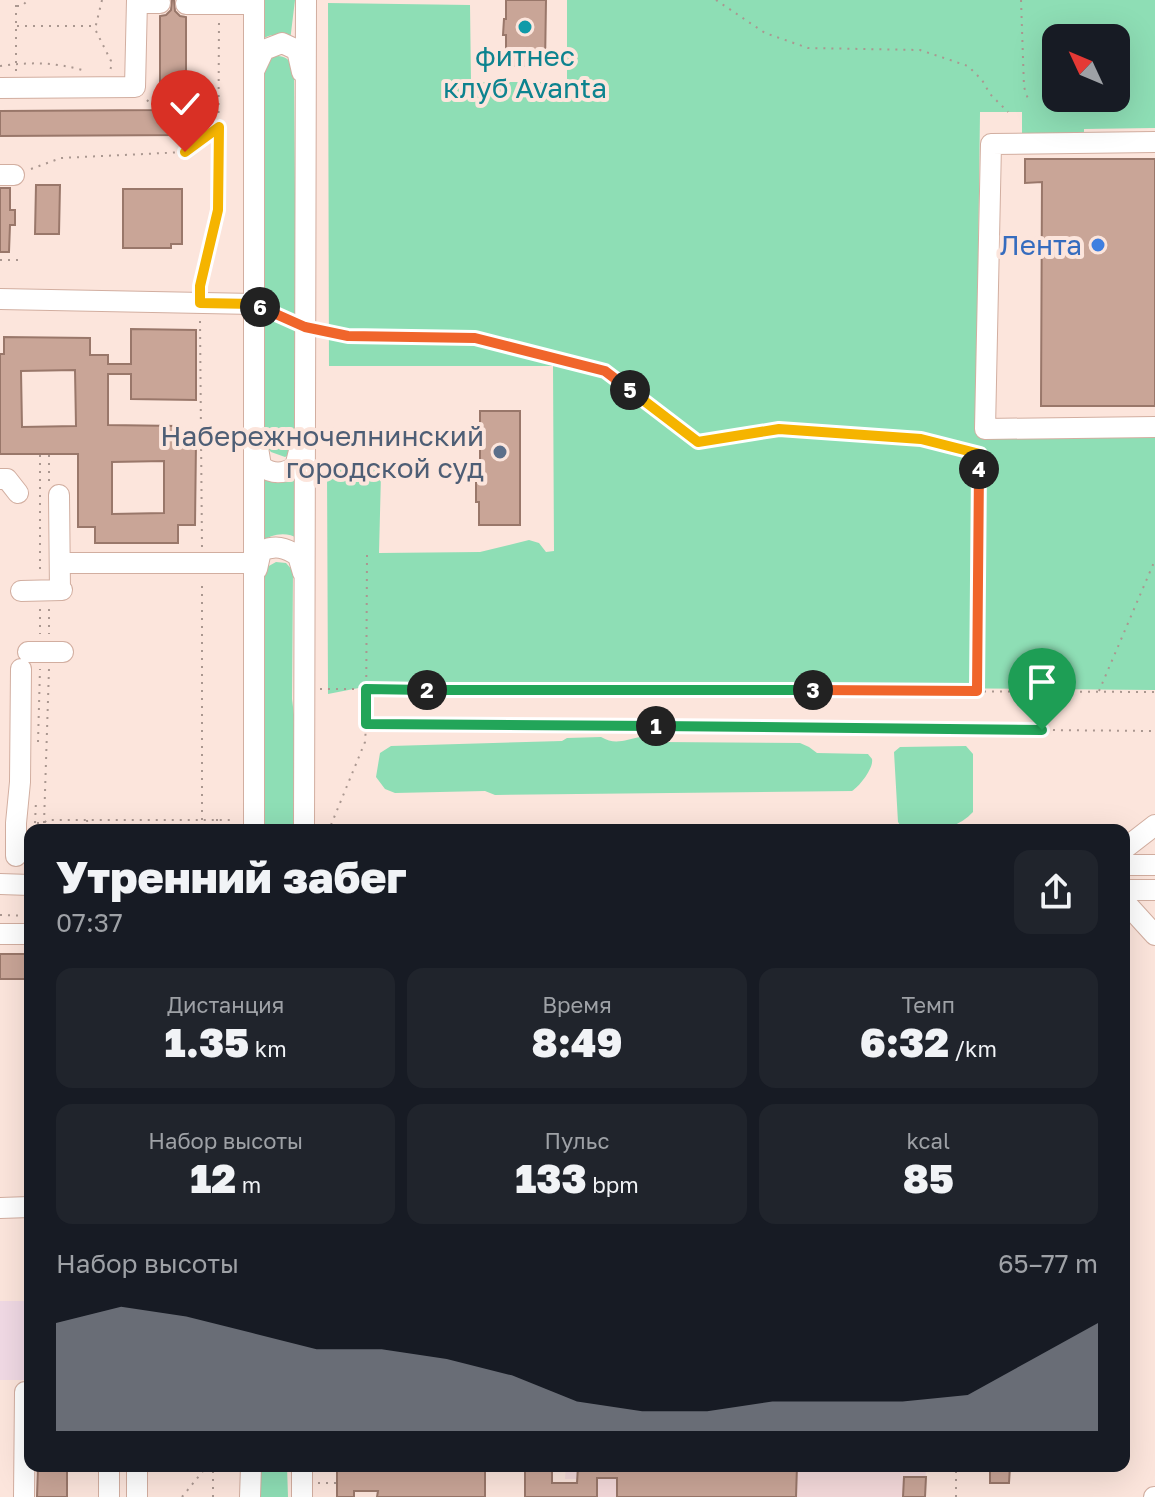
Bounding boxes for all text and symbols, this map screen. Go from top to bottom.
marker: фитнес клуб Avanta [516,18,534,36]
north arrow [1042,24,1130,112]
map controls [1042,24,1130,112]
place label: фитнес клуб Avanta [443,39,607,104]
pin [151,70,219,152]
icon: check [163,82,207,126]
place label: Лента [1000,228,1082,261]
marker: Лента [1089,236,1107,254]
pin: 6 [240,287,280,327]
text: 6 [253,293,267,320]
pin: 5 [610,370,650,410]
text: 5 [623,376,637,403]
place label: Набережночелнинский городской суд [160,419,484,484]
marker: Набережночелнинский городской суд [491,443,509,461]
pin: 4 [959,449,999,489]
text: 4 [972,455,986,482]
pin [1008,648,1076,730]
icon: arrive [1020,660,1064,704]
pin: 2 [407,670,447,710]
pin: 3 [793,670,833,710]
text: 2 [420,676,434,703]
text: 3 [806,676,820,703]
pin: 1 [636,706,676,746]
text: 1 [650,712,662,739]
text: Утренний забег [56,850,407,903]
button: share [1014,850,1098,934]
text: 07:37 [56,907,123,938]
text: Дистанция [167,991,284,1018]
text: Время [542,991,612,1018]
text: Темп [902,991,955,1018]
text: 1.35 [165,1018,249,1066]
text: 8:49 [532,1018,622,1066]
text: 6:32 [860,1018,949,1066]
text: km [249,1035,287,1062]
text: /km [949,1035,997,1062]
text: Набор высоты [148,1127,303,1154]
text: Пульс [544,1127,610,1154]
text: kcal [907,1127,950,1154]
text: 12 [190,1154,236,1202]
text: 133 [515,1154,587,1202]
text: 85 [903,1154,954,1202]
text: m [236,1171,261,1198]
text: bpm [587,1171,639,1198]
text: Набор высоты [56,1248,239,1279]
text: 65–77 m [998,1248,1098,1279]

